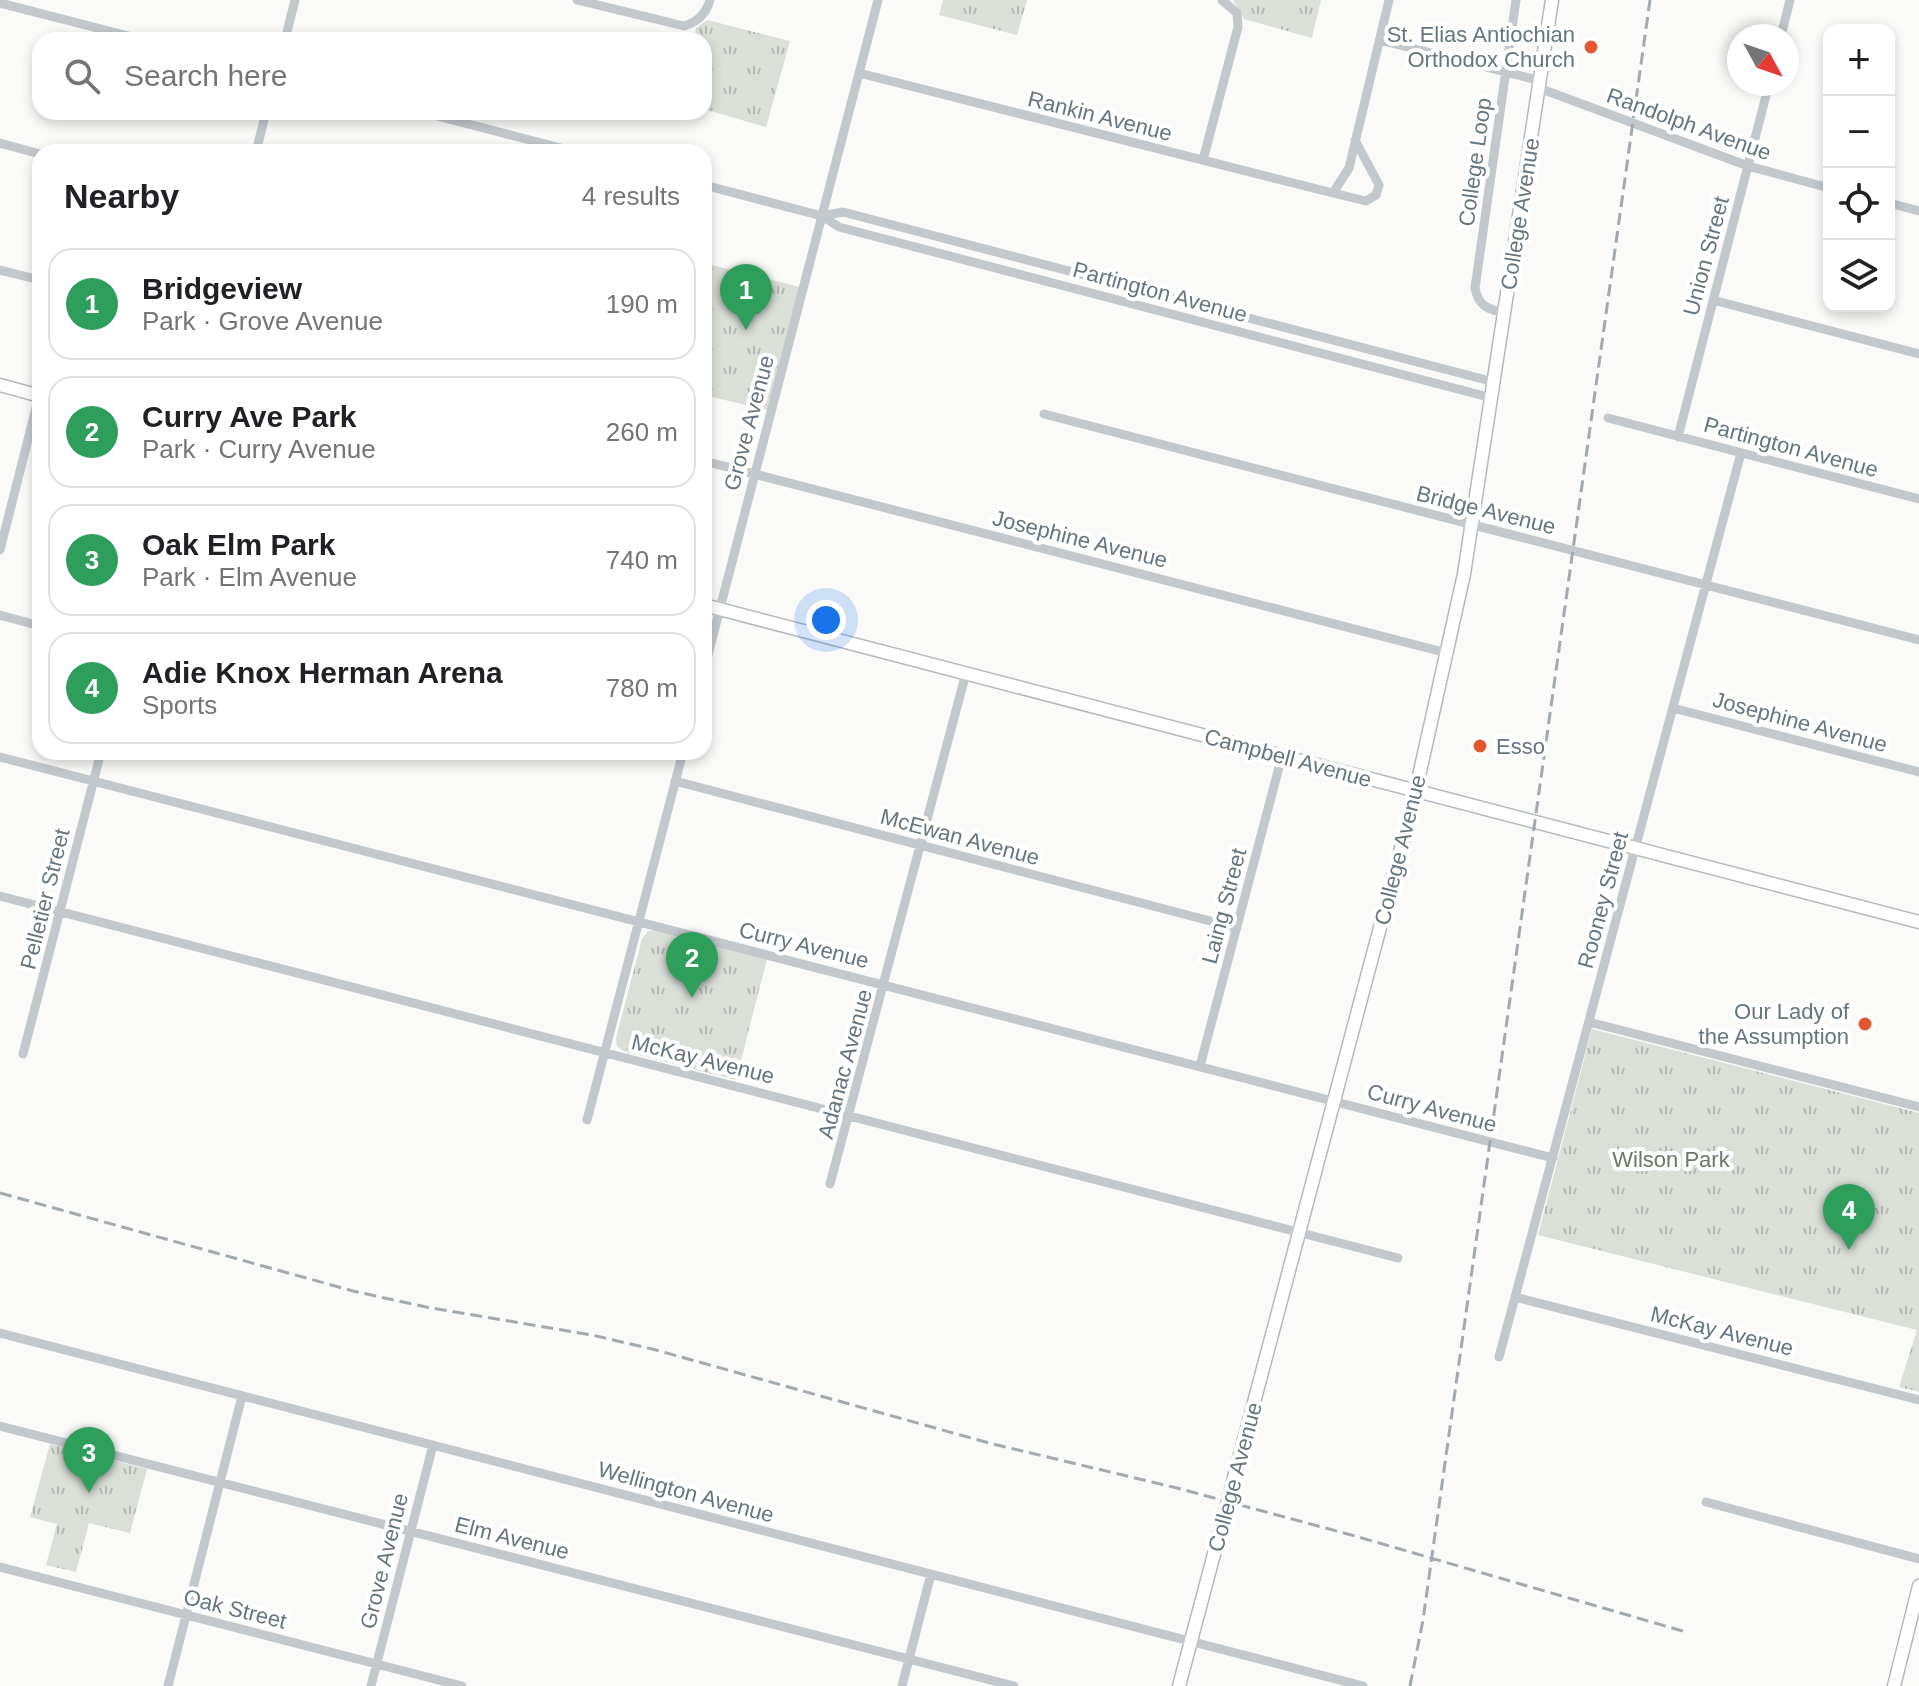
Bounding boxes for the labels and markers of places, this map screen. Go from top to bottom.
place label: St. Elias Antiochian Orthodox Church [1387,22,1575,72]
marker: St. Elias Antiochian Orthodox Church [1582,38,1600,56]
pin: 1 [720,264,772,330]
place label: Esso [1496,734,1545,759]
marker: Esso [1471,737,1489,755]
pin: 2 [666,932,718,998]
place label: Our Lady of the Assumption [1699,999,1850,1049]
marker: Our Lady of the Assumption [1856,1015,1874,1033]
pin: 4 [1823,1184,1875,1250]
pin: 3 [63,1427,115,1493]

